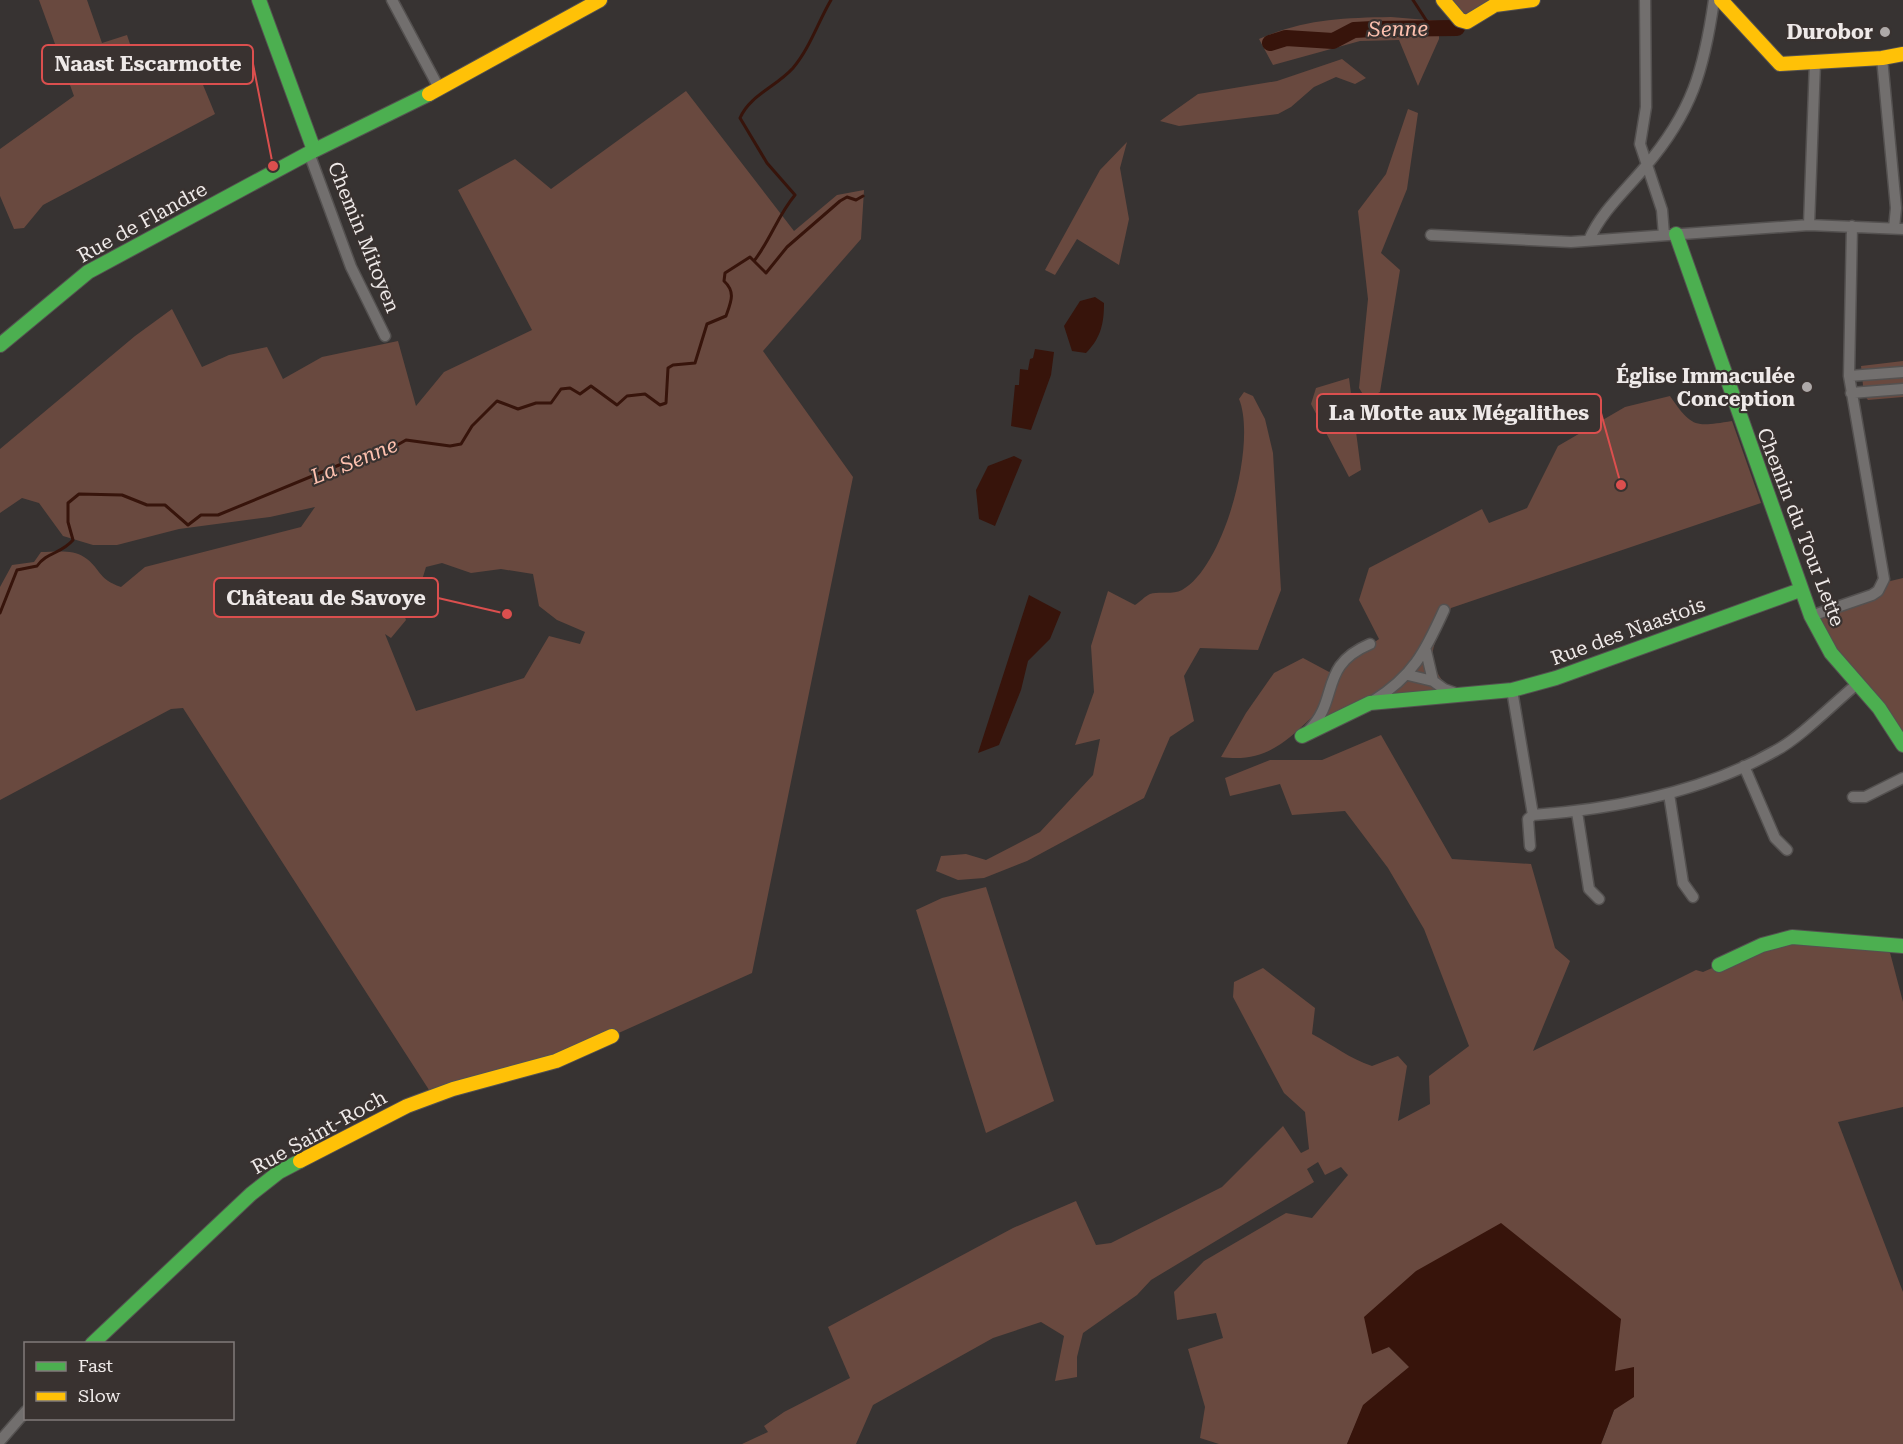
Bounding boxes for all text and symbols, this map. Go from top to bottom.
water label: Senne [1367,16,1428,42]
place label: Durobor [1786,20,1873,44]
marker: Durobor [1878,25,1892,39]
callout: Naast Escarmotte [42,45,253,84]
text: Naast Escarmotte [54,52,242,76]
street label: Chemin Mitoyen [323,158,405,316]
street label: Rue de Flandre [73,176,211,268]
place label: Église Immaculée Conception [1616,363,1796,411]
marker: Église Immaculée Conception [1800,380,1814,394]
callout: La Motte aux Mégalithes [1317,394,1601,433]
text: La Motte aux Mégalithes [1329,401,1589,425]
street label: Chemin du Tour Lette [1752,424,1850,630]
water label: La Senne [306,433,401,490]
callout: Château de Savoye [214,578,438,617]
text: Château de Savoye [226,586,426,610]
street label: Rue des Naastois [1548,592,1708,670]
street label: Rue Saint-Roch [247,1085,391,1179]
legend [24,1342,234,1420]
text: Fast [78,1355,113,1376]
text: Slow [78,1385,120,1406]

